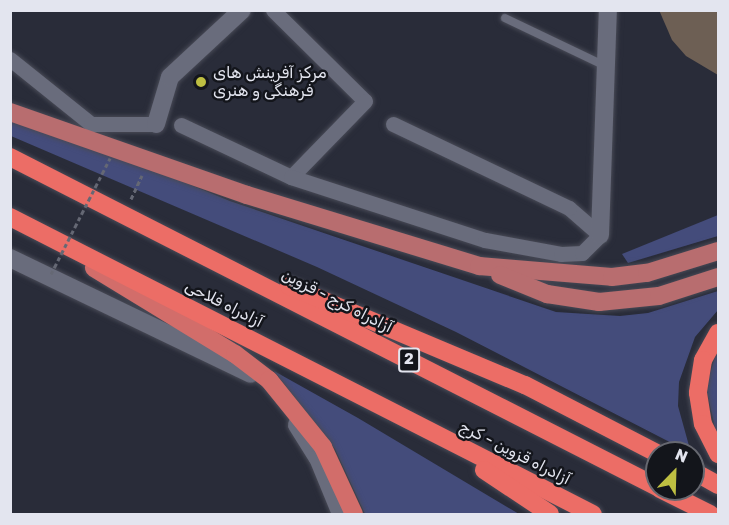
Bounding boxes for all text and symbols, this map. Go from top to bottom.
place label: مرکز آفرینش های فرهنگی و هنری [213,63,327,101]
marker: مرکز آفرینش های فرهنگی و هنری [194,75,208,89]
street label: آزادراه کرج - قزوین [278,265,396,337]
street label: آزادراه فلاحی [182,276,266,332]
road number: 2 [397,348,421,372]
street label: آزادراه قزوین - کرج [456,417,574,489]
north arrow [645,441,705,501]
text: N [672,445,690,467]

